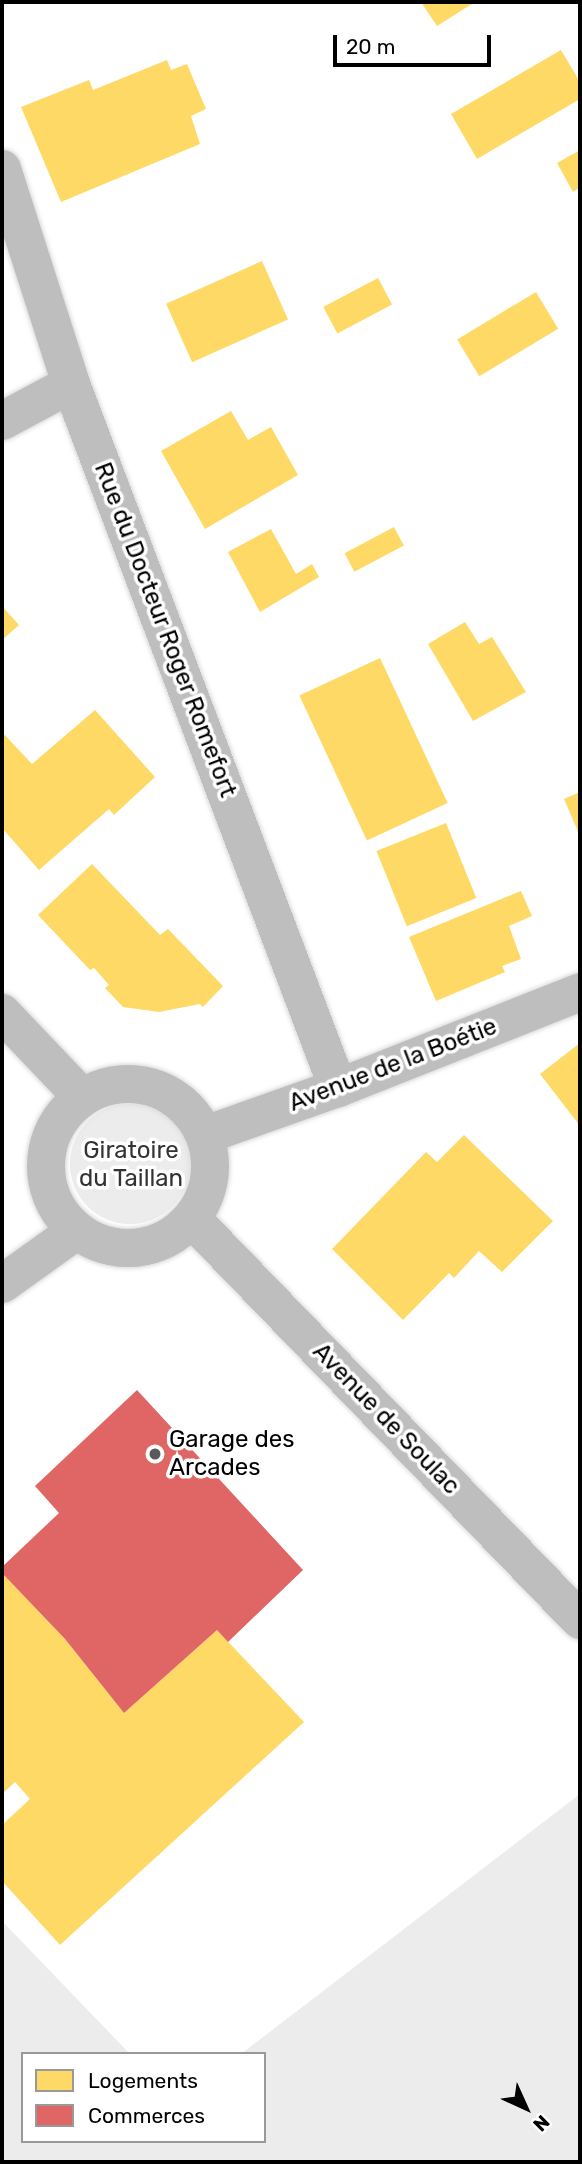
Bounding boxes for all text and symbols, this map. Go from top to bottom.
scale bar [337,21,494,65]
text: 20 m [346,34,395,59]
street label: Rue du Docteur Roger Romefort [88,458,242,802]
street label: Avenue de la Boétie [285,1012,501,1118]
park label: Giratoire du Taillan [79,1137,183,1193]
street label: Avenue de Soulac [307,1337,465,1501]
place label: Garage des Arcades [169,1426,294,1482]
marker: Garage des Arcades [147,1446,163,1462]
legend [21,2052,266,2143]
text: Logements [88,2068,198,2093]
north arrow [491,2073,561,2143]
text: Commerces [88,2103,205,2128]
text: N [528,2110,554,2136]

